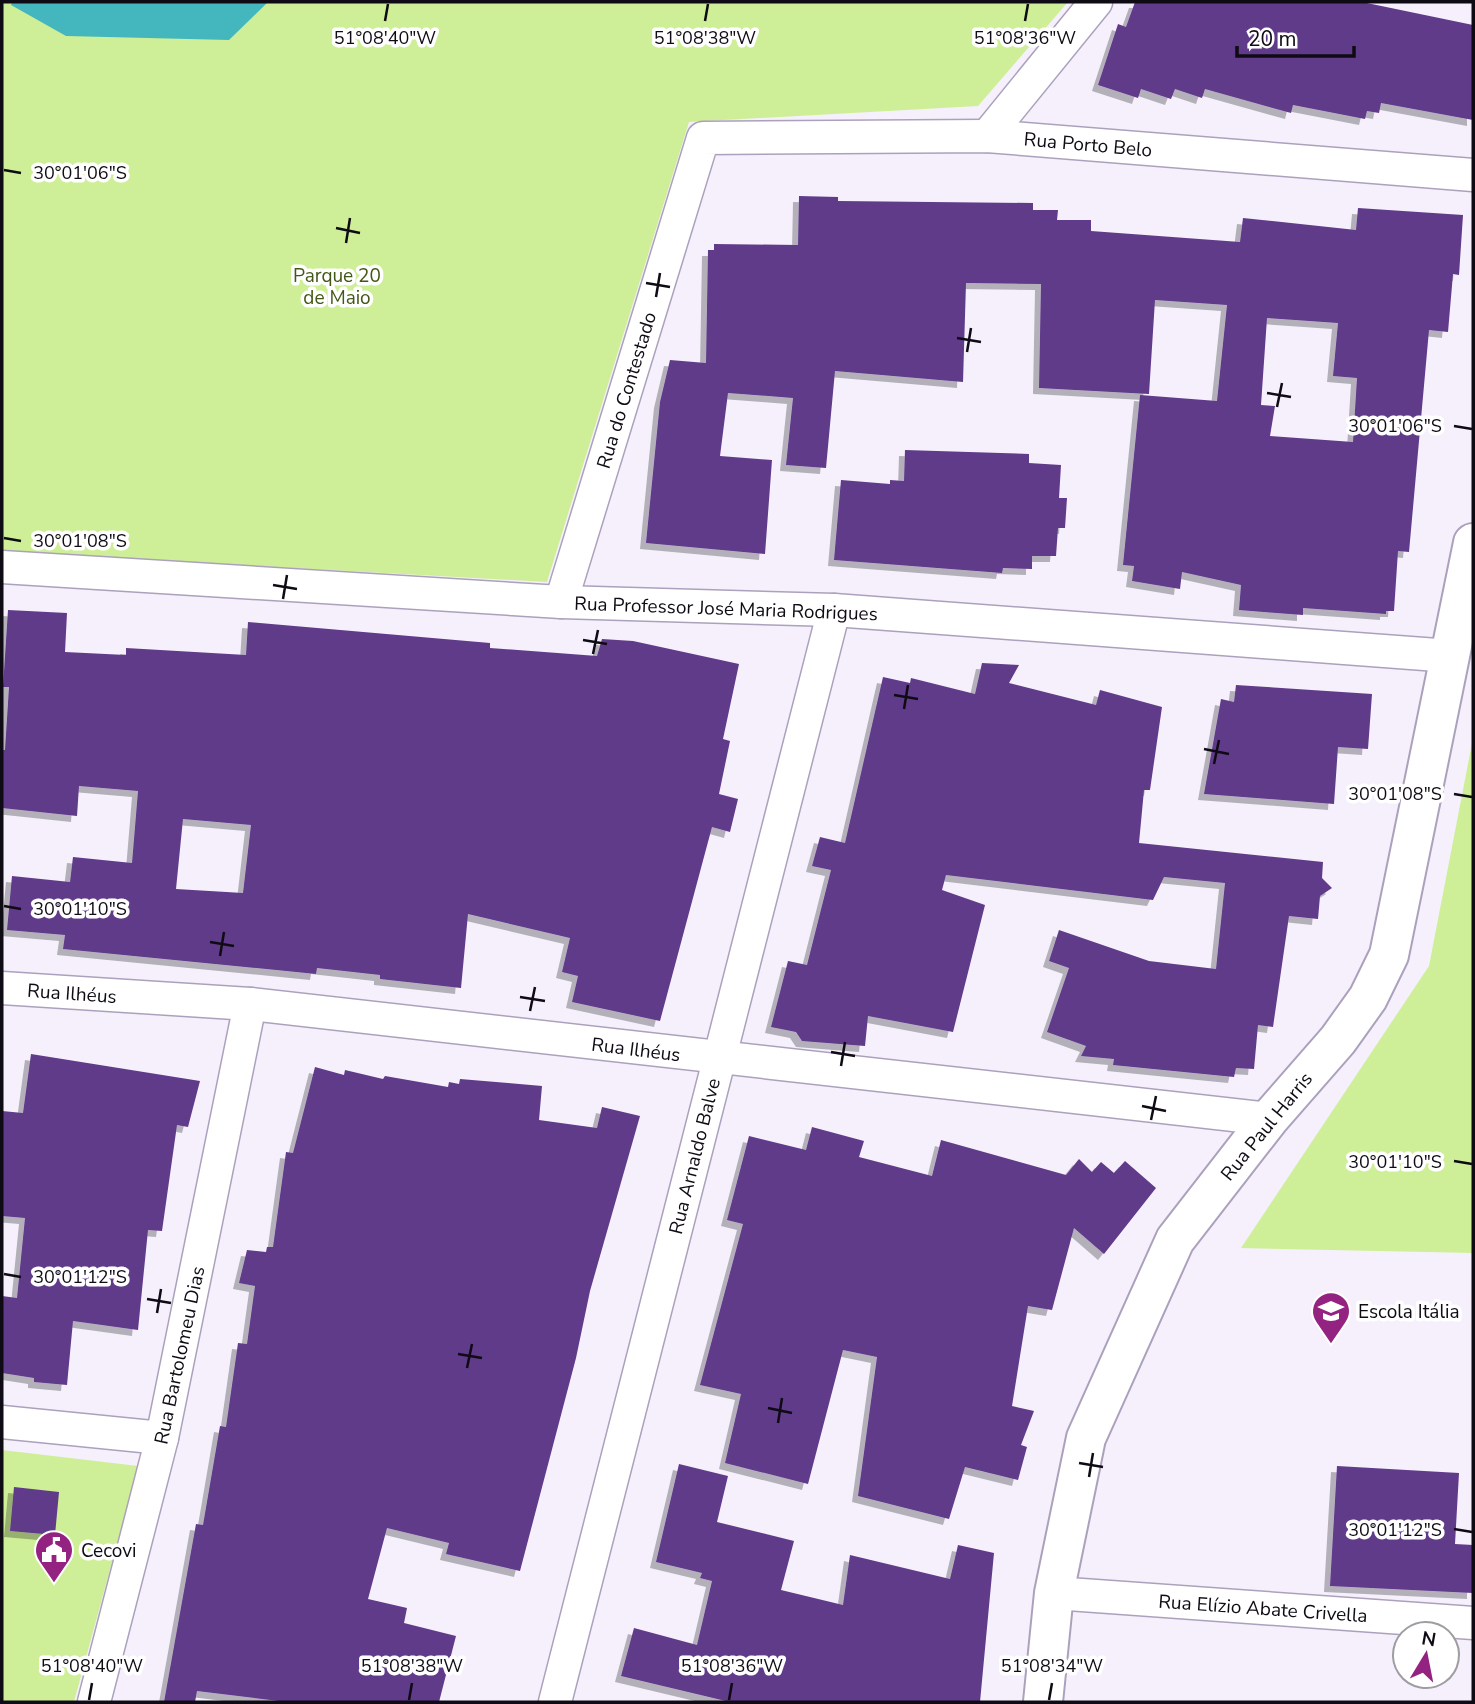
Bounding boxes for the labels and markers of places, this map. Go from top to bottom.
school or university icon: Escola Itália [1310,1290,1352,1345]
place label: Escola Itália [1358,1299,1460,1325]
public building icon: Cecovi [33,1529,75,1584]
place label: Cecovi [81,1538,136,1564]

